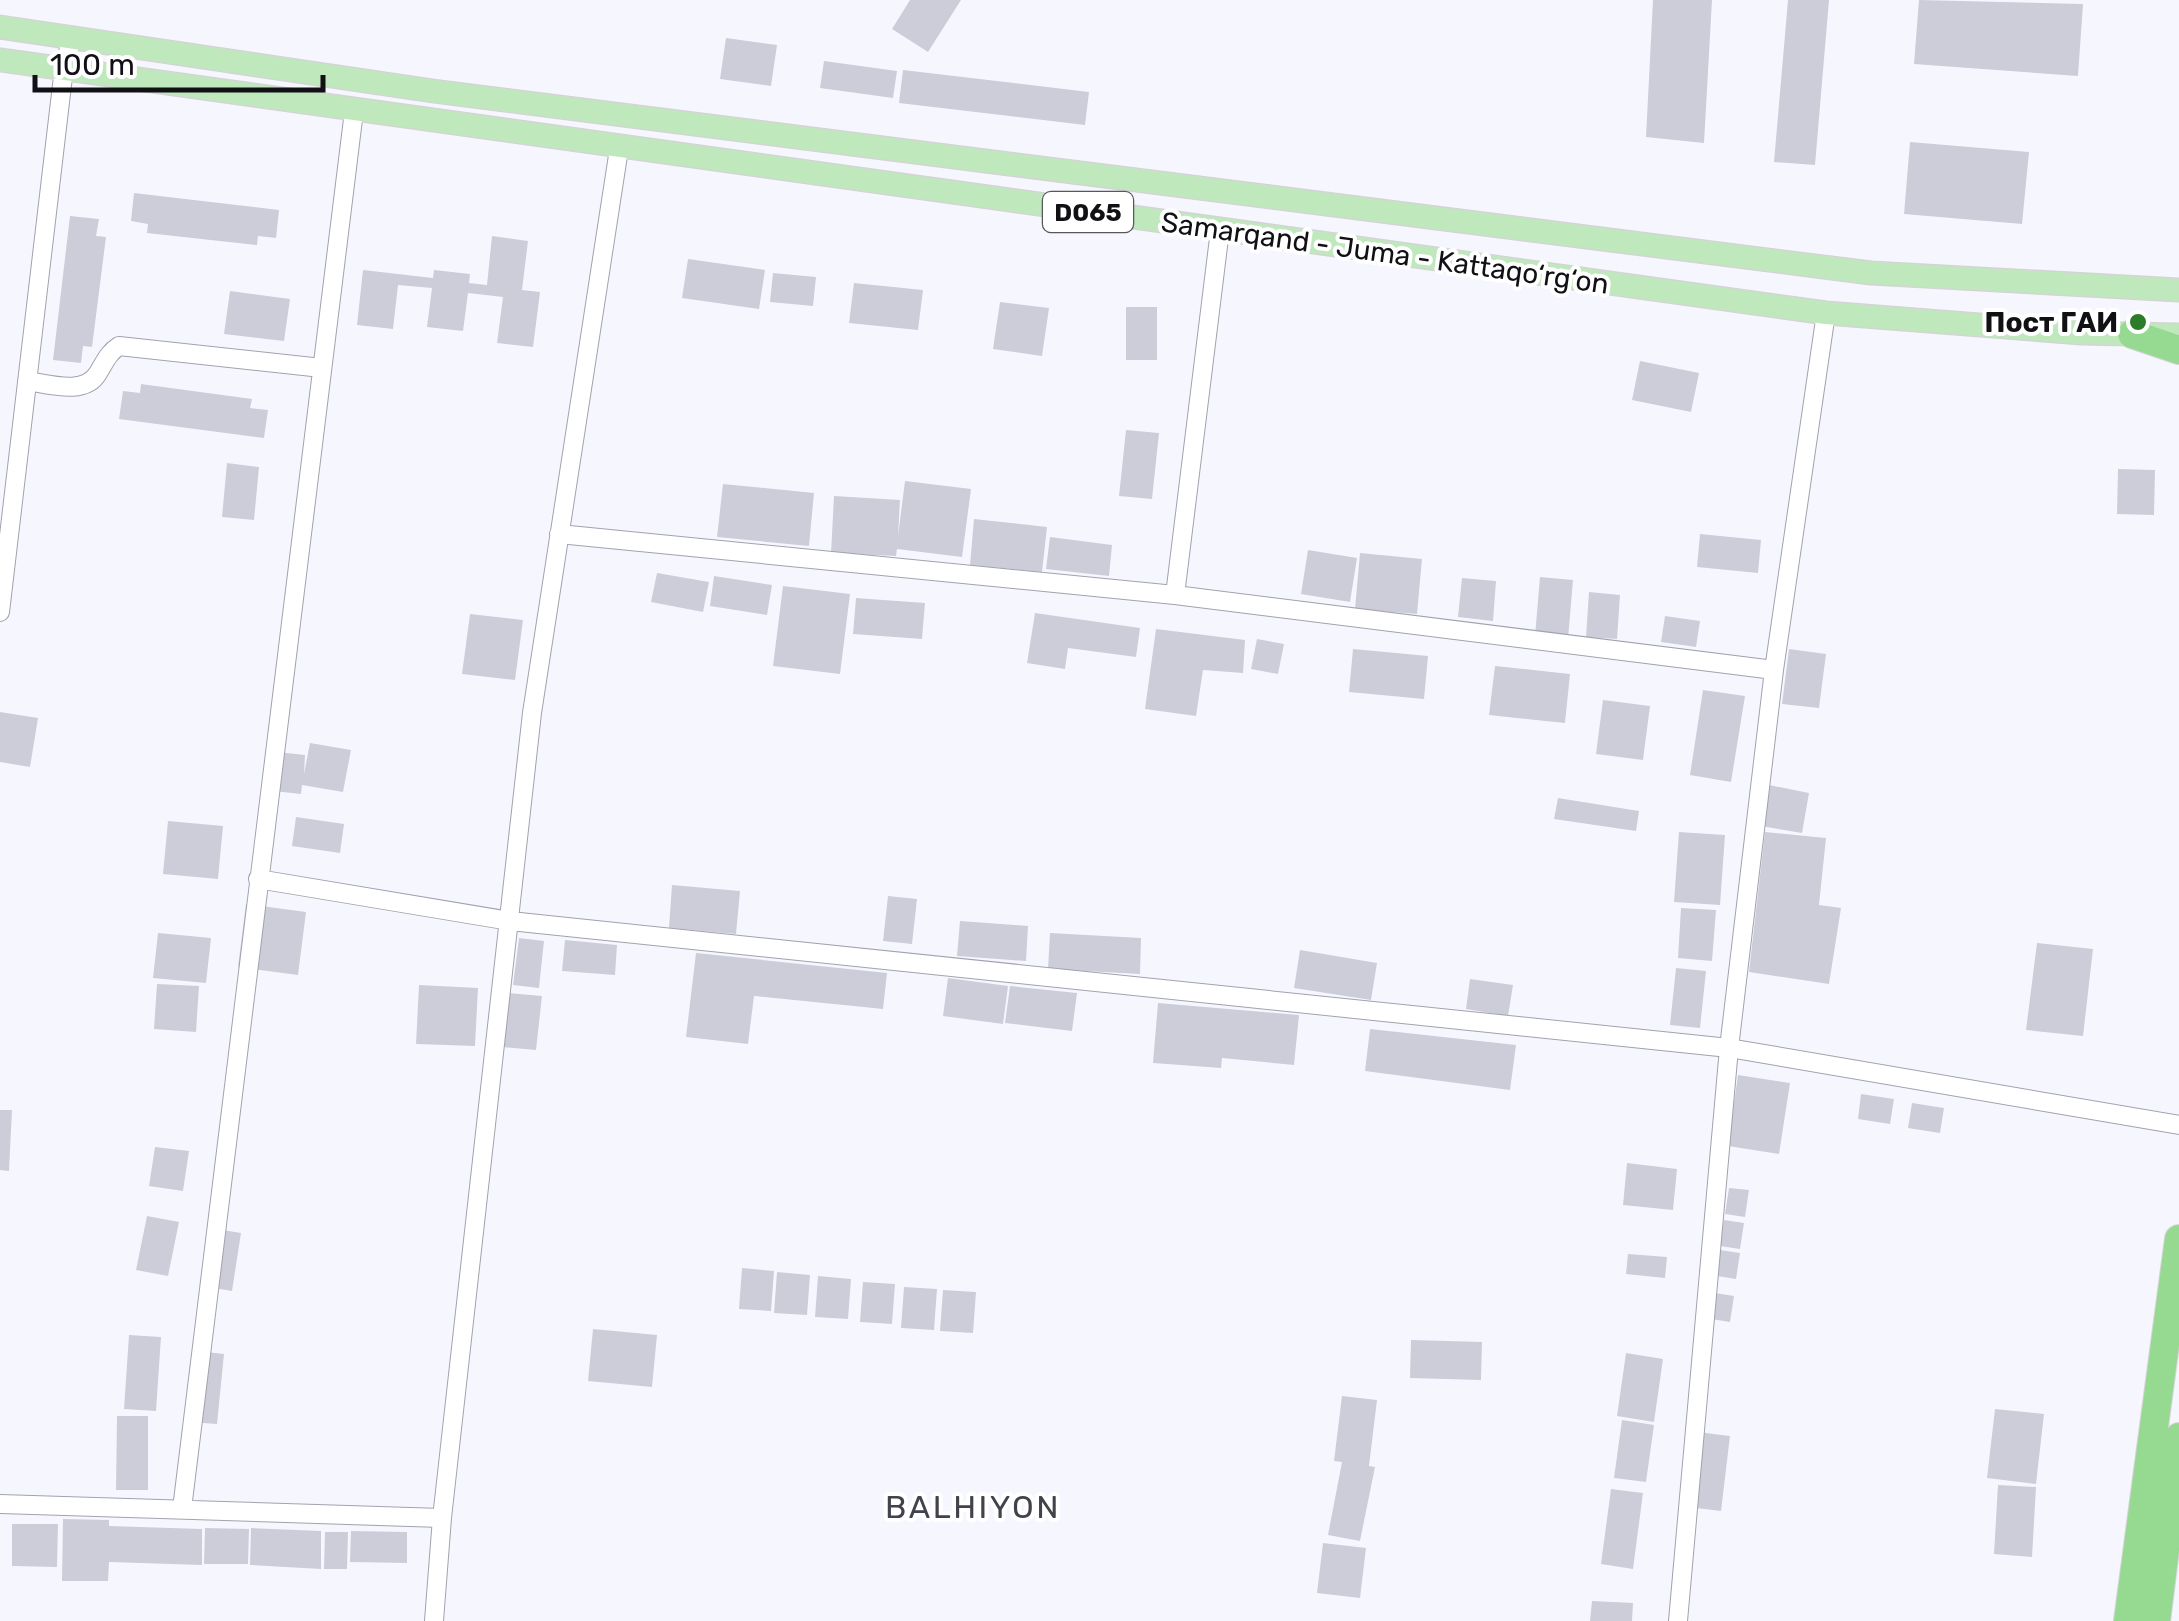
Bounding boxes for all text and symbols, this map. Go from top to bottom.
scale bar [35,30,322,92]
text: 100 m [50,47,135,83]
road number: D065 [1043,192,1133,232]
street label: Samarqand - Juma - Kattaqo‘rg‘on [1159,205,1611,301]
place label: Пост ГАИ [1985,306,2118,339]
marker: Пост ГАИ [2127,311,2149,333]
district label: BALHIYON [885,1488,1061,1526]

